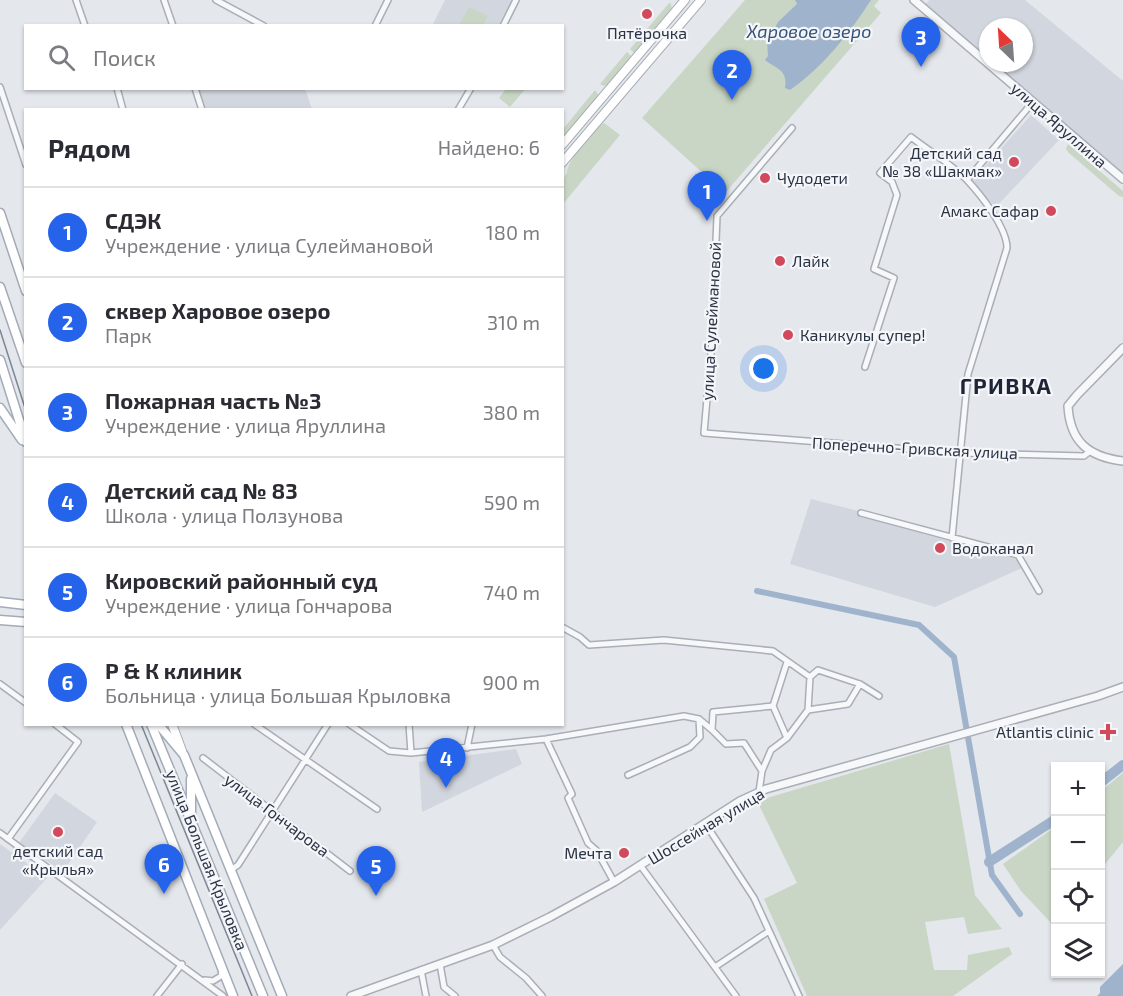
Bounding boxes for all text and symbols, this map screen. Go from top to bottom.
marker: Пятёрочка [640,7,654,21]
pin: 3 [902,17,940,67]
north arrow [979,18,1033,72]
water label: Харовое озеро [746,20,871,42]
place label: Пятёрочка [607,23,687,42]
search box [24,24,564,90]
icon: search [45,41,78,74]
text: Поиск [93,44,156,70]
pin: 2 [712,51,752,100]
street label: улица Яруллина [1007,78,1111,172]
text: Рядом [48,132,131,163]
text: Найдено: 6 [438,135,540,159]
place label: Детский сад № 38 «Шакмак» [882,143,1002,180]
marker: Детский сад № 38 «Шакмак» [1007,155,1021,169]
place label: Чудодети [777,168,848,188]
marker: Чудодети [758,171,772,185]
pin: 1 [688,172,726,221]
place label: Амакс Сафар [941,201,1039,220]
marker: Амакс Сафар [1044,204,1058,218]
text: СДЭК [105,207,161,233]
text: 1 [63,220,72,244]
text: 180 m [486,220,540,244]
text: Учреждение · улица Сулеймановой [105,233,434,257]
street label: улица Сулеймановой [697,241,725,401]
place label: Лайк [792,251,830,270]
marker: Лайк [773,254,787,268]
text: сквер Харовое озеро [105,297,331,323]
text: 2 [62,310,73,334]
text: 310 m [487,310,540,334]
text: Парк [105,323,152,347]
place label: Каникулы супер! [800,325,926,345]
marker: Каникулы супер! [781,328,795,342]
your location [749,354,778,383]
district label: ГРИВКА [960,372,1052,398]
text: Пожарная часть №3 [105,387,321,413]
text: 3 [62,400,73,424]
text: 380 m [483,400,540,424]
text: Учреждение · улица Яруллина [105,413,386,437]
street label: Поперечно-Гривская улица [811,433,1019,463]
text: Детский сад № 83 [105,477,298,503]
text: 4 [61,490,74,514]
text: 590 m [484,490,540,514]
text: Школа · улица Ползунова [105,503,343,527]
place label: Водоканал [952,538,1034,557]
marker: Водоканал [933,541,947,555]
text: Кировский районный суд [105,567,378,593]
text: 5 [62,580,73,604]
text: 740 m [483,580,540,604]
text: Учреждение · улица Гончарова [105,593,393,617]
text: Р & К клиник [105,657,242,683]
text: 6 [62,670,73,694]
text: 900 m [482,670,540,694]
text: Больница · улица Большая Крыловка [105,683,451,707]
place label: Atlantis clinic [996,722,1094,741]
marker: Atlantis clinic [1099,723,1117,741]
pin: 4 [426,738,466,788]
map controls [1051,762,1105,978]
button: + [1051,762,1105,816]
street label: улица Большая Крыловка [162,767,252,953]
street label: улица Гончарова [221,769,333,861]
street label: Шоссейная улица [644,783,768,869]
button: − [1051,816,1105,870]
marker: детский сад «Крылья» [51,825,65,839]
place label: детский сад «Крылья» [13,841,103,878]
place label: Мечта [564,843,612,862]
pin: 6 [144,844,184,894]
pin: 5 [356,846,395,896]
marker: Мечта [617,846,631,860]
button: locate [1051,870,1105,924]
button: layers [1051,924,1105,978]

